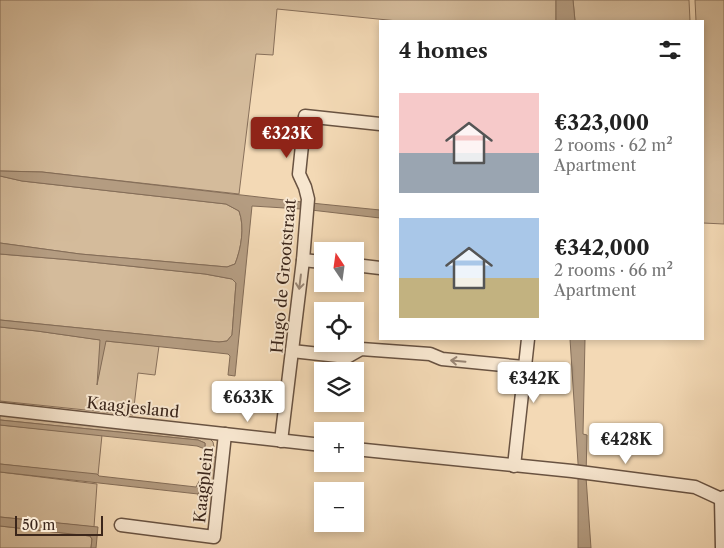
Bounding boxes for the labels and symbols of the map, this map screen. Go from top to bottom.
pin: €323K [252,116,322,159]
street label: Hugo de Grootstraat [266,198,300,354]
north arrow [314,242,364,292]
one-way arrow [295,273,305,289]
one-way arrow [451,356,467,366]
pin: €342K [499,362,569,404]
pin: €633K [213,380,283,423]
street label: Kaagjesland [86,392,181,422]
pin: €428K [591,422,661,465]
street label: Kaagplein [189,446,217,524]
scale bar [15,513,102,536]

